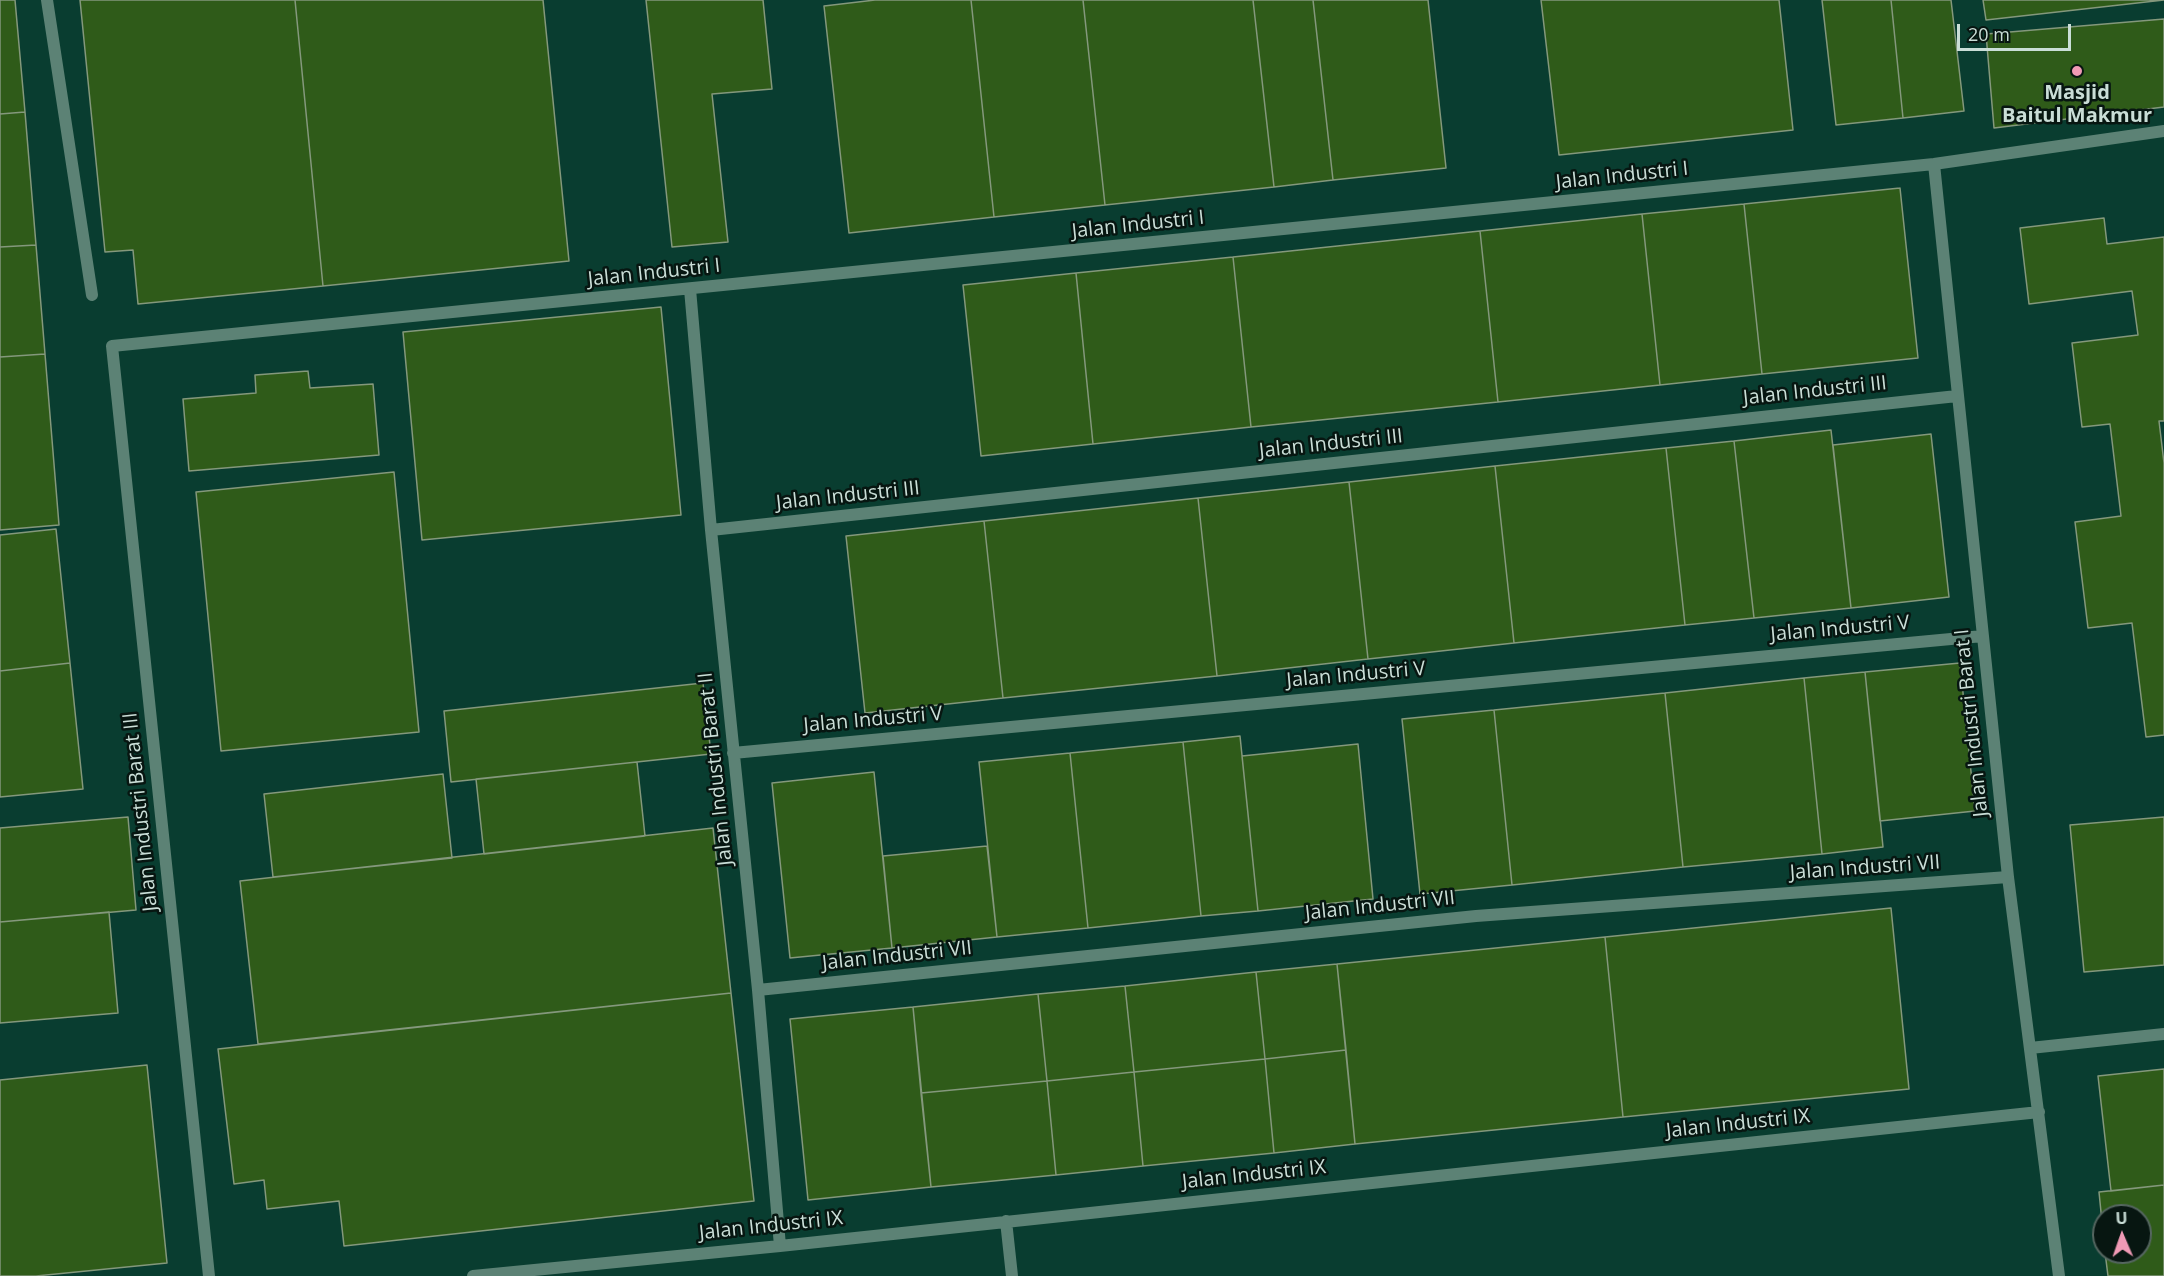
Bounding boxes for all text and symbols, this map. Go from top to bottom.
scale bar [1960,12,2074,50]
text: 20 m [1968,22,2010,46]
marker: Masjid Baitul Makmur [2070,64,2084,78]
place label: Masjid Baitul Makmur [2002,81,2152,128]
street label: Jalan Industri I [1555,157,1689,195]
street label: Jalan Industri I [1071,206,1205,244]
street label: Jalan Industri I [587,254,721,292]
street label: Jalan Industri III [1742,372,1888,410]
street label: Jalan Industri III [1258,425,1404,463]
street label: Jalan Industri III [775,477,921,515]
street label: Jalan Industri V [1769,611,1911,647]
street label: Jalan Industri Barat I [1950,628,1994,818]
street label: Jalan Industri V [1285,657,1427,693]
street label: Jalan Industri Barat II [694,671,738,867]
street label: Jalan Industri V [802,702,944,738]
street label: Jalan Industri Barat III [119,711,163,913]
street label: Jalan Industri VII [1789,851,1941,885]
street label: Jalan Industri VII [1304,886,1456,926]
street label: Jalan Industri VII [821,936,973,976]
street label: Jalan Industri IX [1665,1105,1811,1143]
street label: Jalan Industri IX [1181,1156,1327,1194]
north arrow [2092,1204,2152,1264]
street label: Jalan Industri IX [698,1207,844,1245]
text: U [2115,1207,2128,1229]

